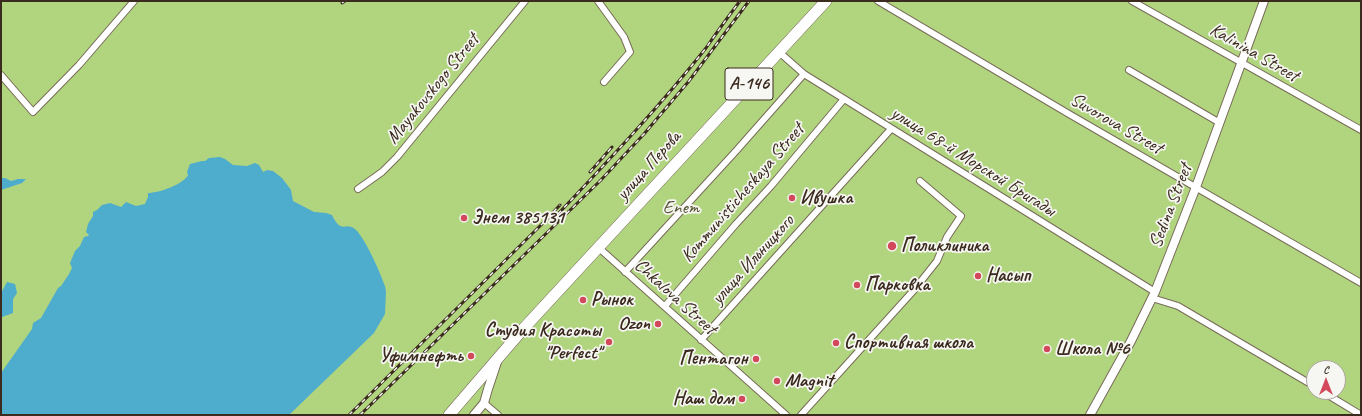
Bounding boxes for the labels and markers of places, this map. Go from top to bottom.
place label: Ивушка [800,187,853,209]
marker: Ивушка [787,193,797,203]
place label: Энем 385131 [472,207,564,229]
marker: Энем 385131 [459,213,469,223]
place label: Поликлиника [901,235,989,257]
marker: Поликлиника [886,240,898,252]
place label: Насып [986,265,1031,287]
marker: Насып [973,271,983,281]
place label: Парковка [865,274,930,296]
marker: Парковка [852,280,862,290]
place label: Рынок [591,289,633,311]
marker: Рынок [578,295,588,305]
place label: Ozon [618,313,650,335]
marker: Ozon [653,319,663,329]
place label: Студия Красоты "Perfect" [485,320,601,364]
place label: Спортивная школа [844,332,973,354]
marker: Студия Красоты "Perfect" [604,337,614,347]
marker: Спортивная школа [831,338,841,348]
place label: Школа №6 [1055,338,1130,360]
marker: Школа №6 [1042,344,1052,354]
place label: Уфимнефть [379,345,463,367]
place label: Пентагон [679,348,748,370]
marker: Уфимнефть [466,351,476,361]
marker: Пентагон [751,354,761,364]
place label: Magnit [785,370,833,392]
marker: Magnit [772,376,782,386]
place label: Наш дом [673,388,734,410]
marker: Наш дом [737,394,747,404]

